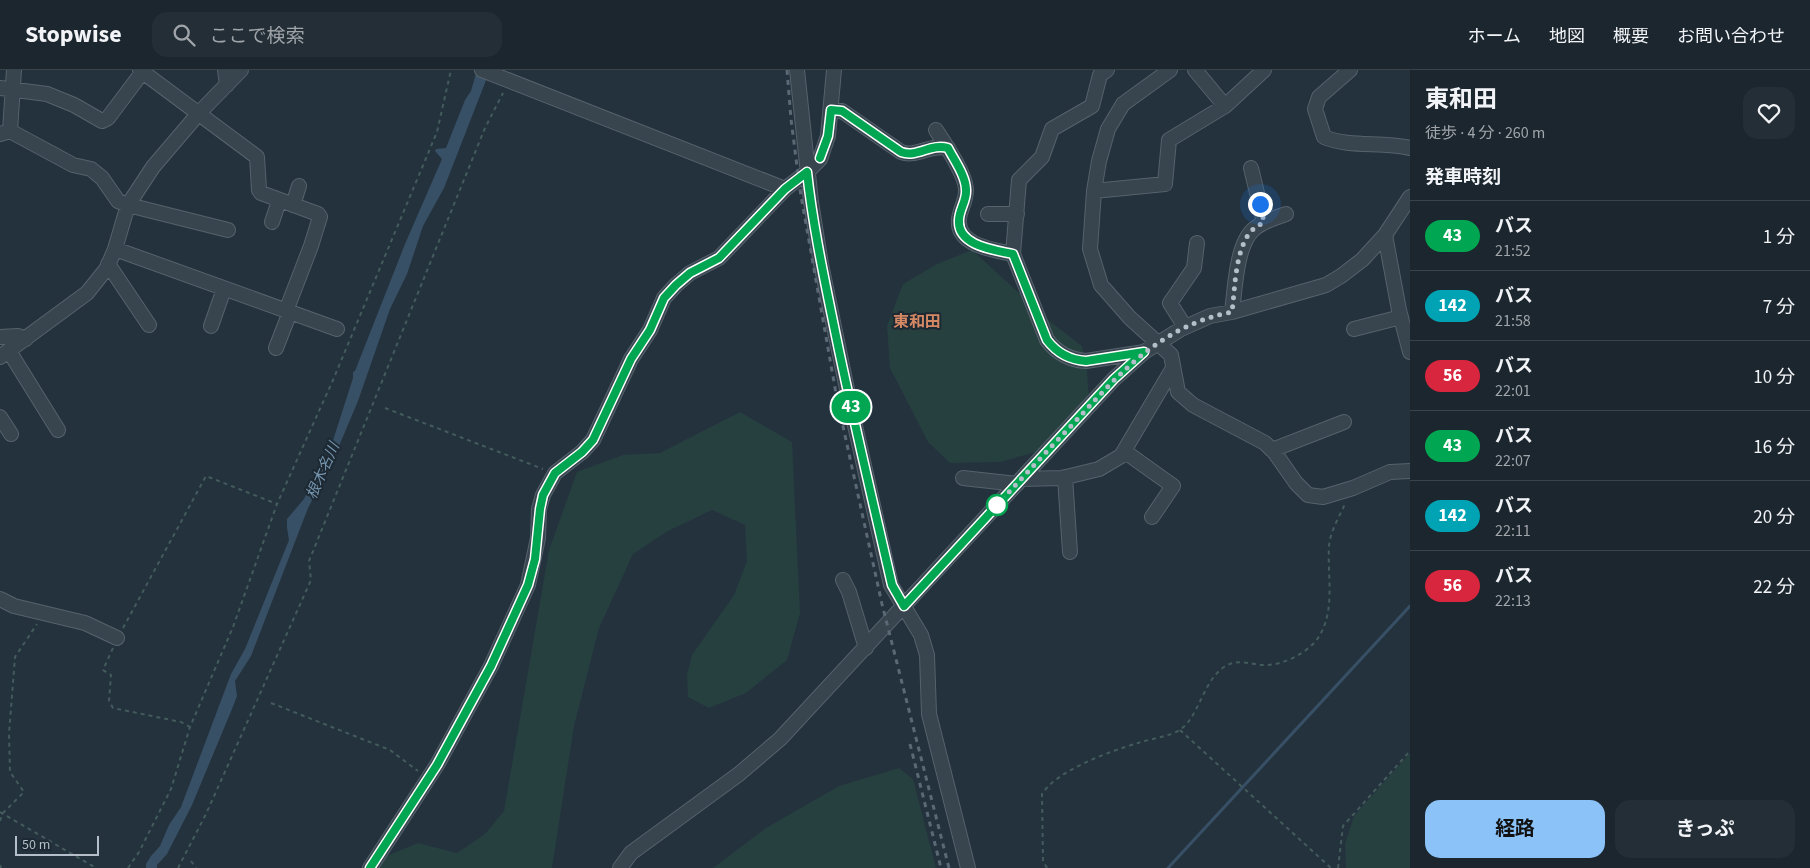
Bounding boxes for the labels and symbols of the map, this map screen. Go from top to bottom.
your location [1248,192,1273,217]
district label: 東和田 [893,311,941,333]
line badge: 43 [828,391,874,423]
water label: 根木名川 [301,438,346,503]
unlabelled marker [986,494,1008,516]
scale bar [15,833,99,856]

